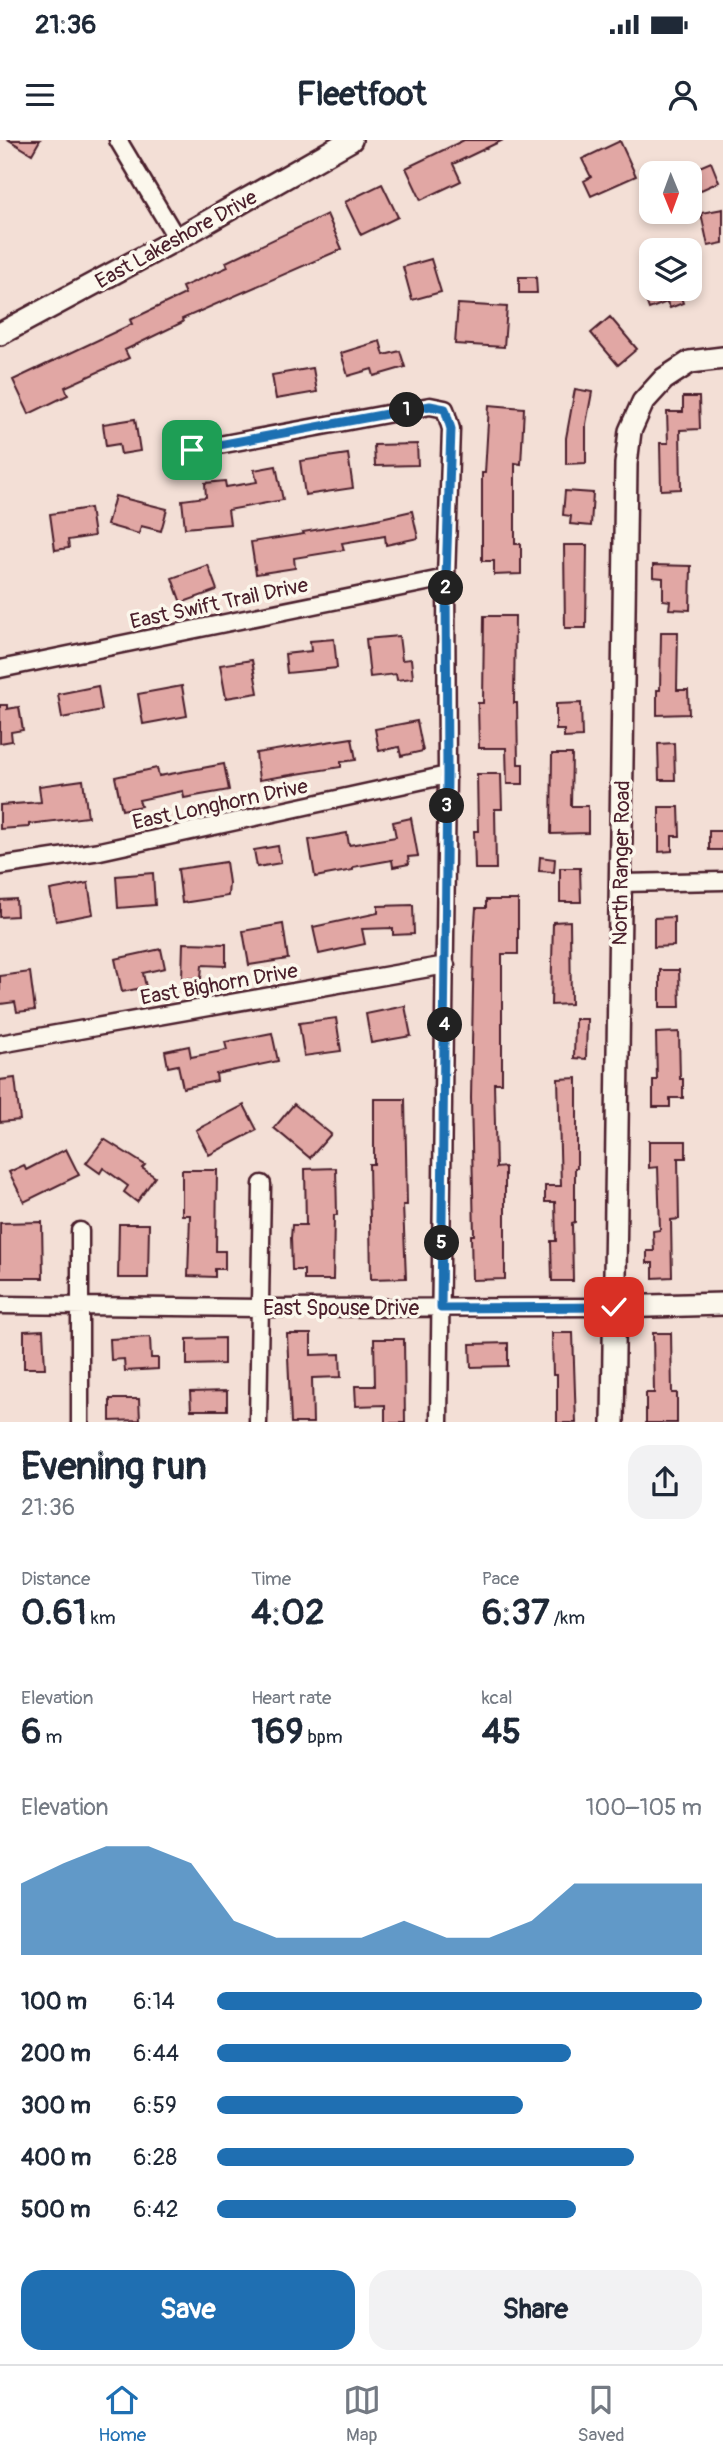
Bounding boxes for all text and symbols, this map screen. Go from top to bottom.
text: 21:36 [35,9,96,41]
text: Fleetfoot [297,75,426,115]
icon: menu [21,76,59,114]
icon: person [664,76,702,114]
north arrow [639,161,702,224]
map controls [639,161,702,301]
street label: East Lakeshore Drive [90,183,263,295]
button: layers [639,238,702,301]
pin: 1 [390,392,424,428]
text: 1 [403,397,410,421]
pin [162,420,222,480]
icon: arrive [173,431,211,469]
pin: 2 [428,570,464,606]
street label: East Swift Trail Drive [128,571,311,636]
text: 2 [440,575,451,599]
street label: East Longhorn Drive [130,773,311,836]
street label: North Ranger Road [607,780,636,946]
pin: 3 [430,788,464,824]
text: 3 [441,793,452,817]
street label: East Bighorn Drive [138,957,301,1012]
pin: 4 [428,1008,462,1043]
text: 4 [439,1012,450,1036]
pin: 5 [424,1226,460,1260]
text: 5 [436,1230,447,1254]
pin [584,1277,644,1337]
icon: check [595,1288,633,1326]
street label: East Spouse Drive [263,1295,420,1322]
text: Evening run [21,1443,207,1491]
button: share [628,1445,702,1519]
text: 21:36 [21,1493,75,1522]
text: Distance [21,1567,90,1591]
text: Time [251,1567,291,1591]
text: Pace [482,1567,519,1591]
text: 0.61 [21,1591,87,1635]
text: 4:02 [251,1591,324,1635]
text: 6:37 [482,1591,549,1635]
text: km [87,1606,116,1630]
text: /km [549,1606,585,1630]
text: Elevation [21,1686,93,1710]
text: Heart rate [251,1686,331,1710]
text: kcal [482,1686,513,1710]
text: 6 [21,1710,41,1754]
text: 169 [251,1710,303,1754]
text: 45 [482,1710,521,1754]
text: m [41,1725,62,1749]
text: bpm [303,1725,343,1749]
text: Elevation [21,1793,109,1822]
text: 100–105 m [585,1793,702,1822]
text: 100 m [21,1987,87,2016]
text: 6:14 [133,1987,175,2016]
text: 200 m [21,2039,91,2068]
text: 6:44 [133,2039,179,2068]
text: 300 m [21,2091,91,2120]
text: 6:59 [133,2091,177,2120]
text: 400 m [21,2143,91,2172]
text: 6:28 [133,2143,177,2172]
text: 500 m [21,2195,90,2224]
text: 6:42 [133,2195,179,2224]
button: Save [21,2270,355,2350]
button: Share [369,2270,702,2350]
tab: Home [98,2381,146,2447]
tab: Map [343,2381,381,2447]
tab: Saved [578,2381,625,2447]

